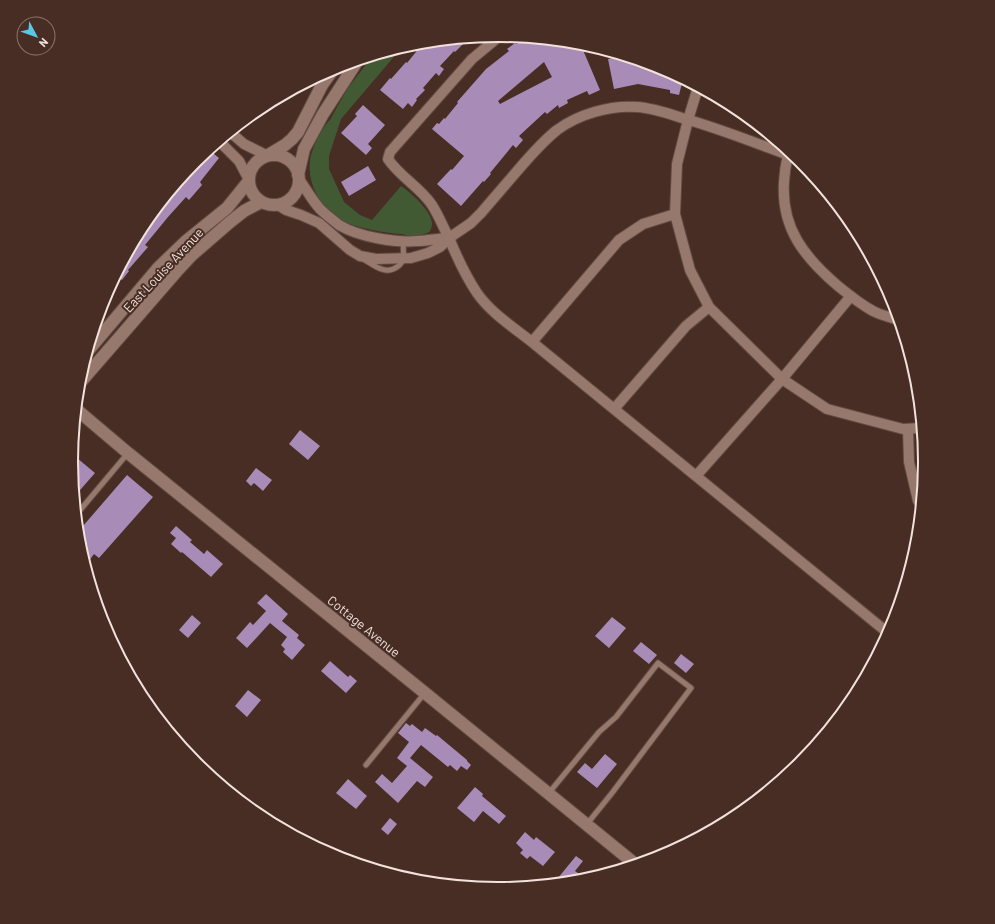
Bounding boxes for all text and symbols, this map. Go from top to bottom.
north arrow [16,16,56,56]
text: N [37,36,51,50]
street label: East Louise Avenue [120,224,206,316]
street label: Cottage Avenue [324,592,404,660]

